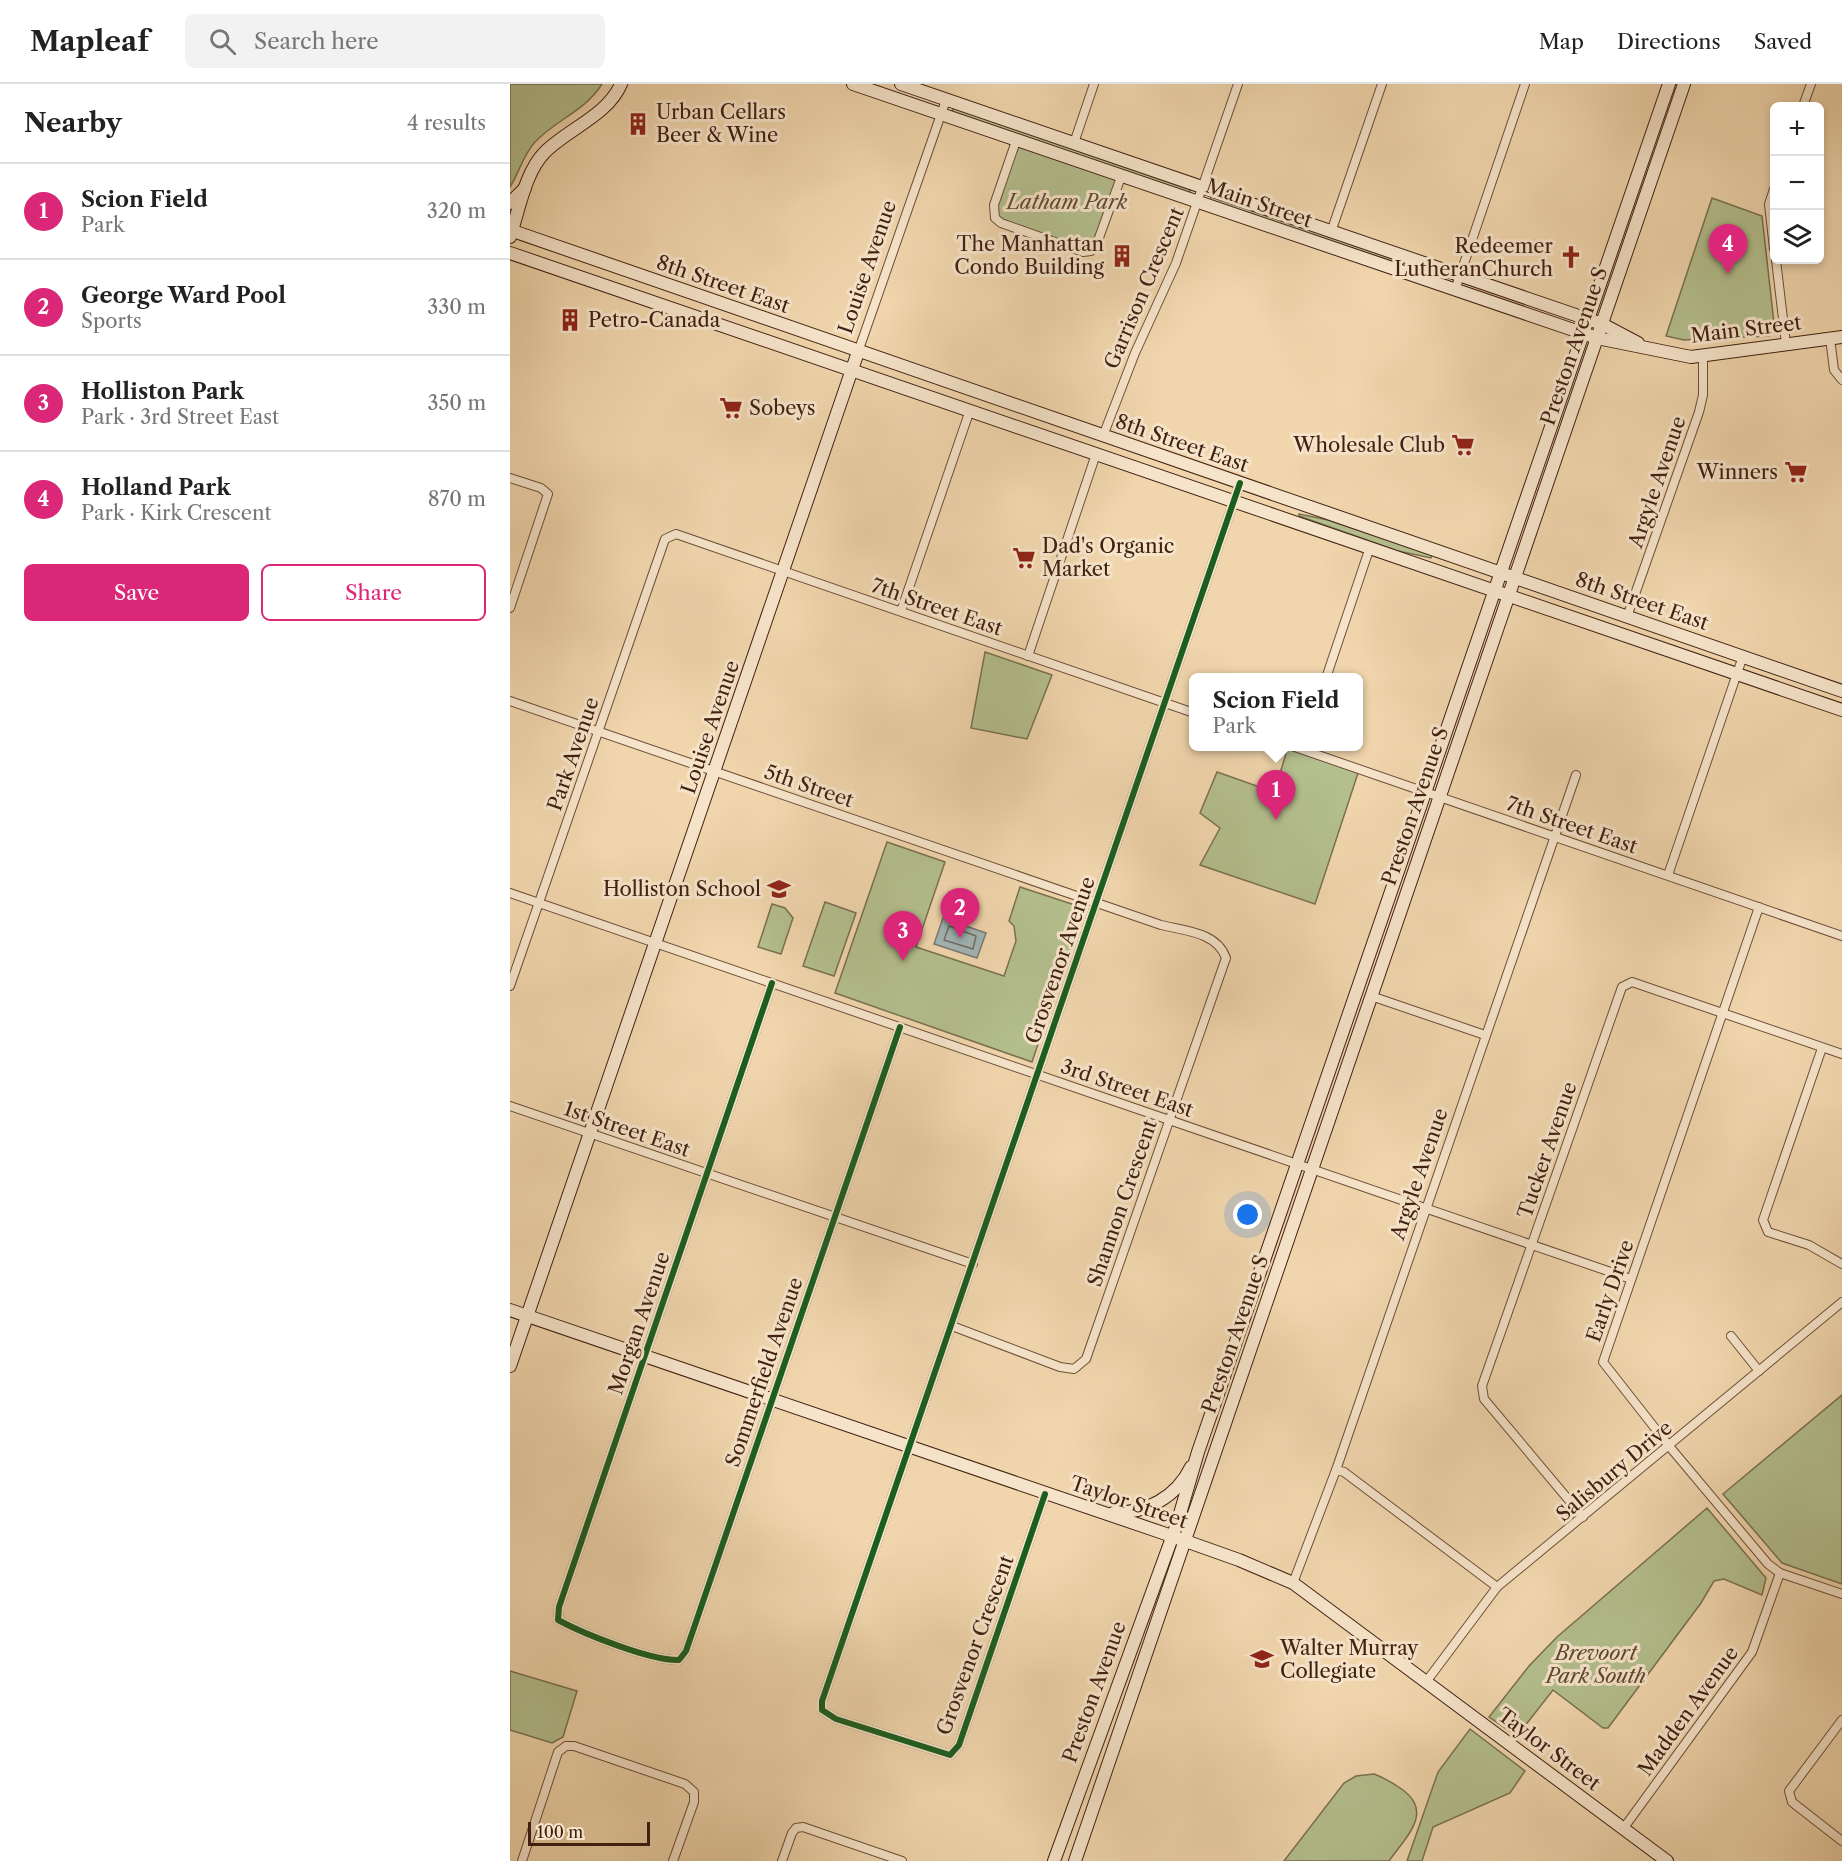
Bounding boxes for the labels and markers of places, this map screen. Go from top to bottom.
place label: Urban Cellars Beer & Wine [656,100,786,147]
building icon: Urban Cellars Beer & Wine [625,111,651,137]
pin: 4 [1708,224,1748,274]
place label: The Manhattan Condo Building [954,232,1104,279]
place label: Redeemer LutheranChurch [1394,234,1554,281]
building icon: The Manhattan Condo Building [1109,243,1135,269]
church icon: Redeemer LutheranChurch [1558,244,1584,270]
building icon: Petro-Canada [557,307,583,333]
place label: Petro-Canada [588,308,721,332]
supermarket icon: Sobeys [718,395,744,421]
place label: Sobeys [749,396,816,420]
supermarket icon: Wholesale Club [1450,432,1476,458]
place label: Wholesale Club [1292,433,1445,457]
supermarket icon: Winners [1783,459,1809,485]
place label: Winners [1696,460,1778,484]
place label: Dad's Organic Market [1042,534,1174,581]
supermarket icon: Dad's Organic Market [1011,545,1037,571]
pin: 1 [1256,770,1296,820]
school or university icon: Holliston School [766,876,792,902]
place label: Holliston School [603,877,761,901]
pin: 2 [940,888,980,938]
pin: 3 [884,912,922,961]
place label: Walter Murray Collegiate [1279,1636,1419,1683]
school or university icon: Walter Murray Collegiate [1249,1646,1275,1672]

